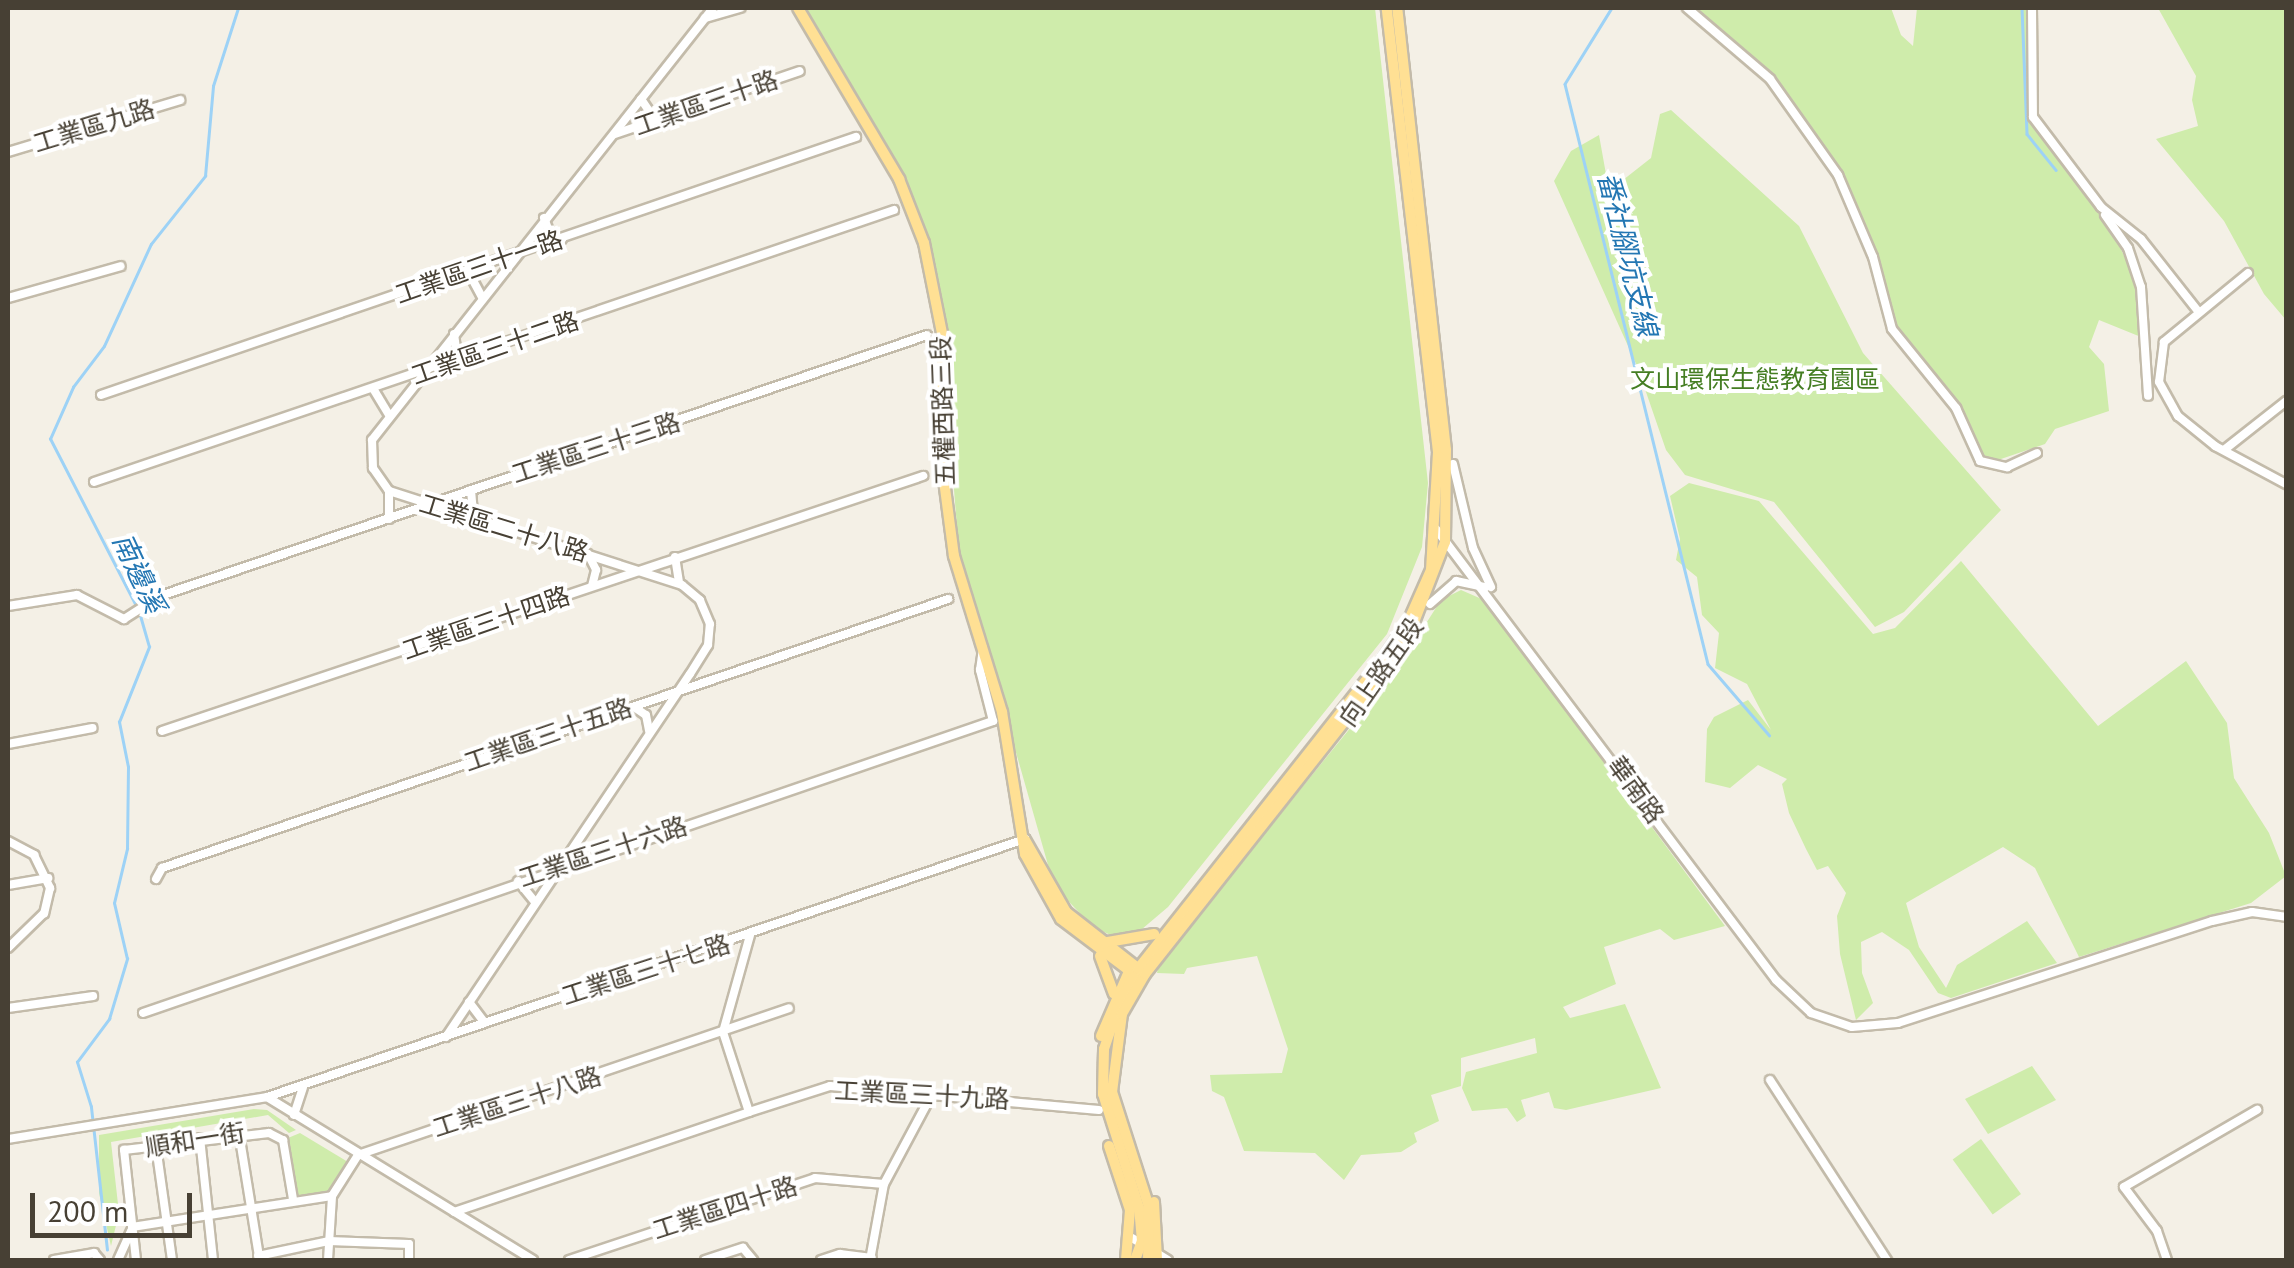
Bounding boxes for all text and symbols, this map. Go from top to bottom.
street label: 工業區三十路 [630,64,782,142]
street label: 工業區九路 [30,93,158,159]
water label: 番社腳坑支線 [1591,168,1665,340]
street label: 工業區三十一路 [391,224,567,310]
street label: 工業區三十二路 [407,305,583,391]
street label: 五權西路三段 [925,336,961,486]
park label: 文山環保生態教育園區 [1630,364,1880,394]
street label: 工業區三十三路 [508,407,684,489]
street label: 工業區二十八路 [416,488,592,568]
water label: 南邊溪 [106,528,172,618]
street label: 工業區三十四路 [398,580,574,666]
street label: 向上路五段 [1333,612,1429,732]
street label: 工業區三十五路 [460,692,636,778]
street label: 華南路 [1602,751,1670,829]
street label: 工業區三十六路 [515,811,691,893]
street label: 工業區三十七路 [558,929,734,1011]
street label: 工業區三十八路 [429,1061,605,1143]
street label: 工業區三十九路 [834,1075,1010,1115]
street label: 順和一街 [143,1117,247,1163]
street label: 工業區四十路 [649,1171,801,1245]
scale bar [35,1173,198,1235]
text: 200 m [47,1191,128,1230]

